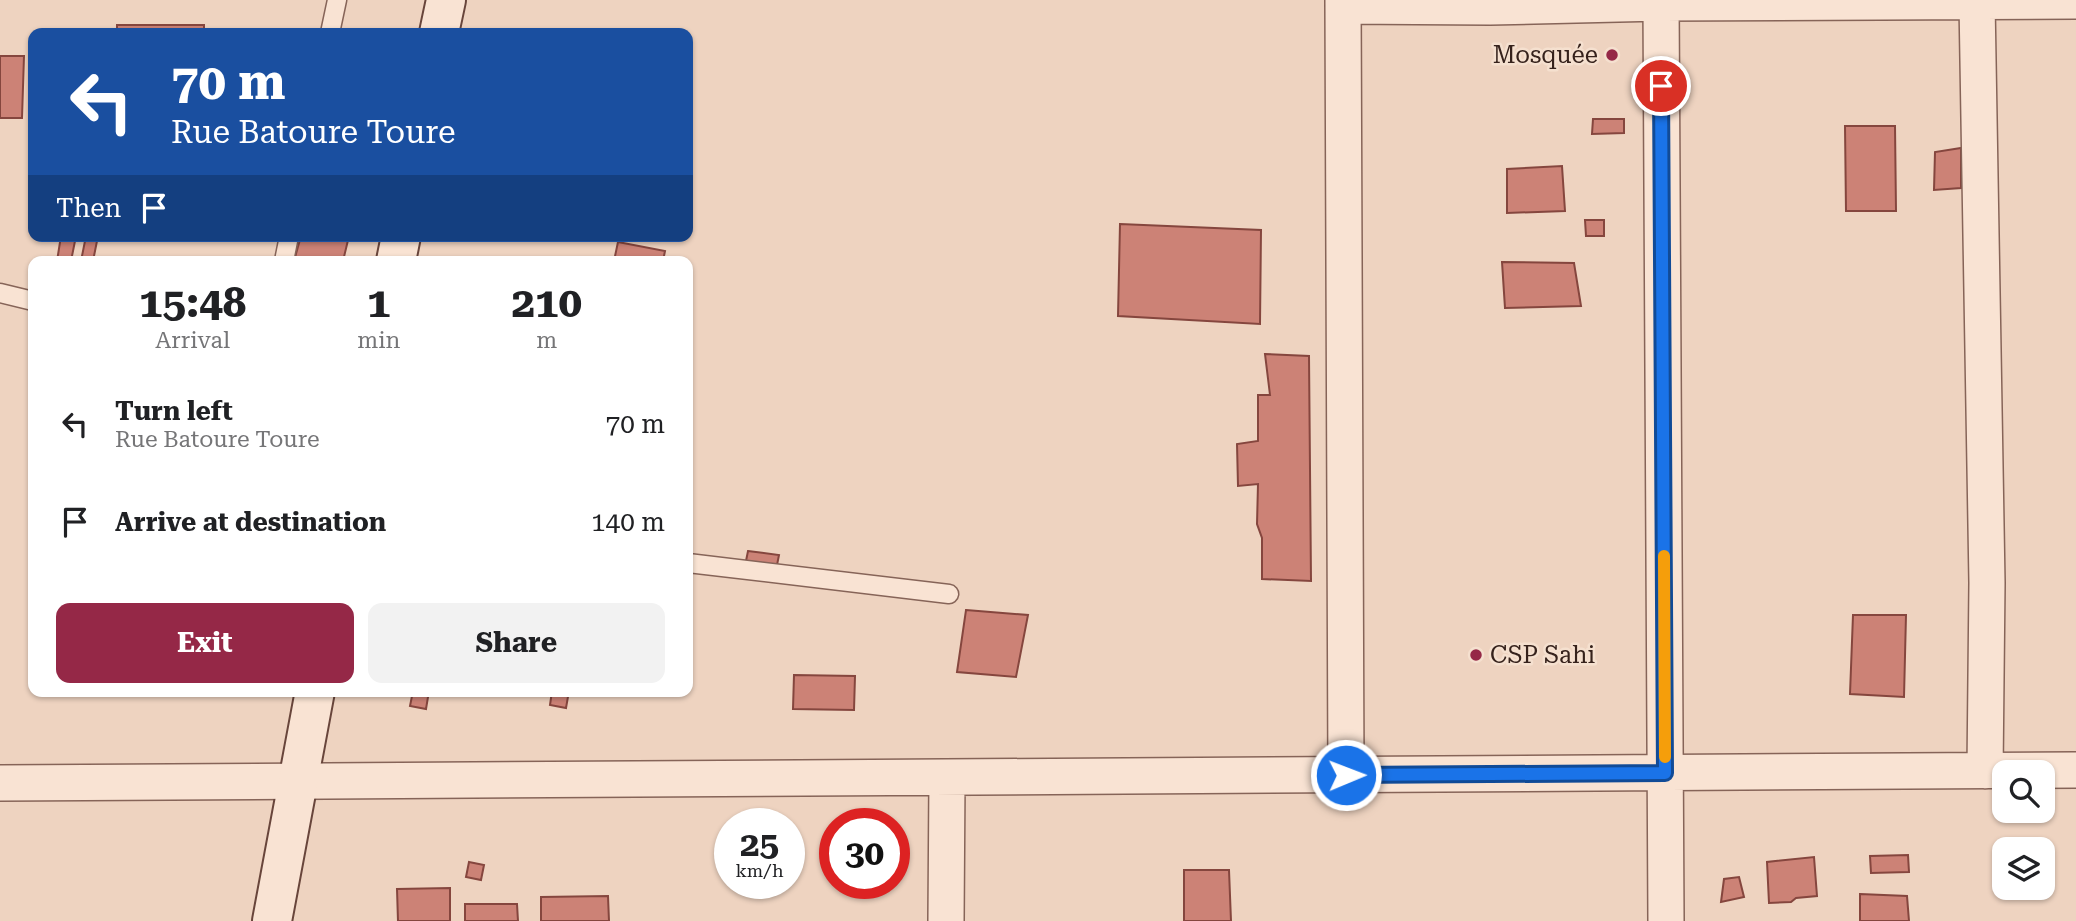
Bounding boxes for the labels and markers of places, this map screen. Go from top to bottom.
place label: Mosquée [1493,41,1598,69]
marker: Mosquée [1604,47,1620,63]
pin [1631,56,1691,116]
place label: CSP Sahi [1490,641,1596,669]
marker: CSP Sahi [1468,647,1484,663]

